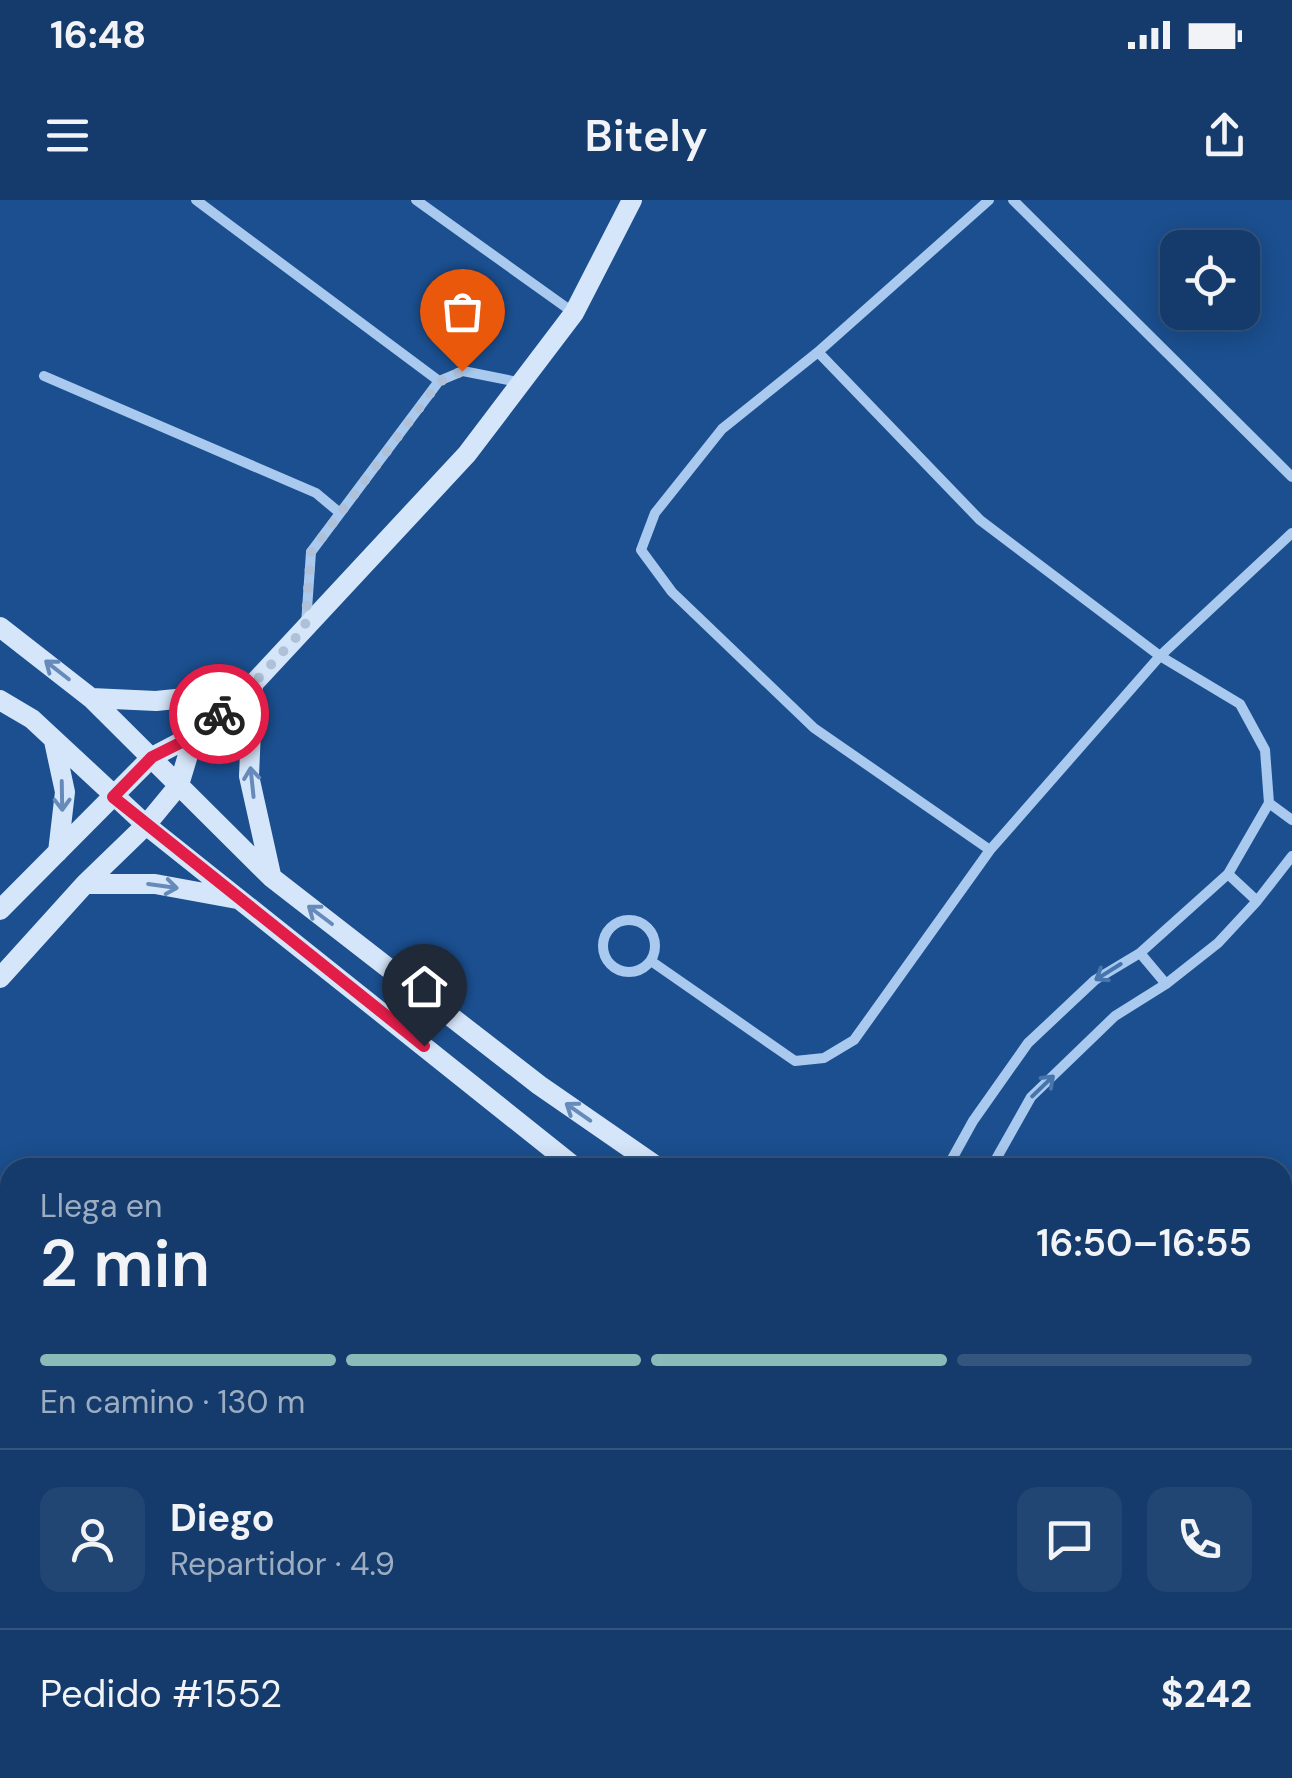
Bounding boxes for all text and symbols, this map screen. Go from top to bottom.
text: 16:48 [50,10,146,60]
text: Bitely [584,106,708,165]
icon: menu [40,108,95,163]
icon: share [1197,108,1252,163]
map controls [1160,230,1260,330]
button: locate [1160,230,1260,330]
pin [420,269,505,372]
icon: bag [435,284,490,339]
one-way arrow [44,660,71,681]
courier [169,664,269,764]
icon: bike [192,687,247,742]
one-way arrow [242,766,261,799]
one-way arrow [53,779,72,812]
one-way arrow [146,878,179,896]
one-way arrow [307,904,334,925]
pin [382,944,467,1047]
icon: home [397,959,452,1014]
one-way arrow [1094,962,1123,983]
one-way arrow [1030,1074,1054,1098]
one-way arrow [565,1102,593,1123]
text: Llega en [40,1185,162,1227]
text: 16:50–16:55 [1036,1218,1252,1268]
text: 2 min [40,1222,210,1306]
text: En camino · 130 m [40,1381,305,1423]
button: person [40,1487,145,1592]
button: chat [1017,1487,1122,1592]
button: phone [1147,1487,1252,1592]
text: Diego [170,1493,275,1543]
text: Repartidor · 4.9 [170,1543,395,1585]
text: Pedido #1552 [40,1669,282,1719]
text: $242 [1161,1669,1252,1719]

